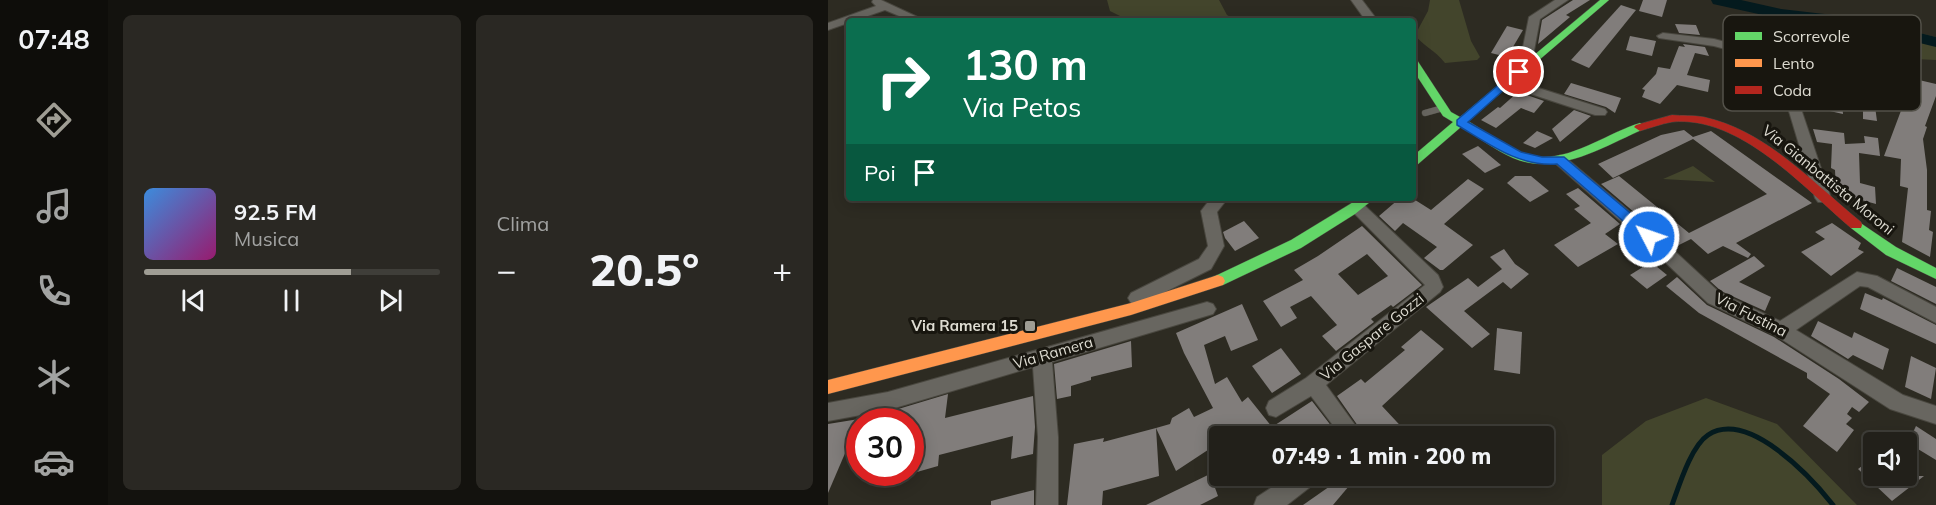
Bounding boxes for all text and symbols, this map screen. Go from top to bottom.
legend [1723,15,1921,111]
text: 07:48 [18,22,90,56]
text: Scorrevole [1773,26,1850,46]
text: 130 m [963,38,1088,91]
icon: right [864,42,942,120]
pin [1493,46,1544,97]
text: Lento [1773,53,1814,73]
icon: arrive [1502,55,1535,88]
text: Coda [1773,80,1812,100]
text: Via Petos [963,90,1081,124]
icon: directions [33,99,75,141]
street label: Via Gianbattista Moroni [1758,120,1898,239]
icon: arrive [908,156,941,189]
text: Poi [864,159,896,187]
icon: music [33,185,75,227]
text: 92.5 FM [234,198,317,226]
position arrow [1617,205,1681,269]
text: Clima [497,211,549,236]
text: Musica [234,226,299,251]
text: 20.5° [589,241,699,297]
text: − [497,249,516,290]
text: + [772,249,792,290]
icon: phone [33,270,75,312]
icon: previous [177,284,210,317]
icon: pause [275,284,308,317]
icon: next [374,284,407,317]
street label: Via Fustina [1712,288,1790,341]
street label: Via Gaspare Gozzi [1316,289,1428,384]
place label: Via Ramera 15 [910,316,1018,335]
marker: Via Ramera 15 [1023,319,1037,333]
street label: Via Ramera [1011,332,1095,373]
icon: climate [33,356,75,398]
speed limit sign: 30 [846,408,924,486]
map controls [1863,432,1917,486]
button: sound [1863,432,1917,486]
icon: car [33,441,75,483]
text: 07:49 · 1 min · 200 m [1272,442,1491,470]

